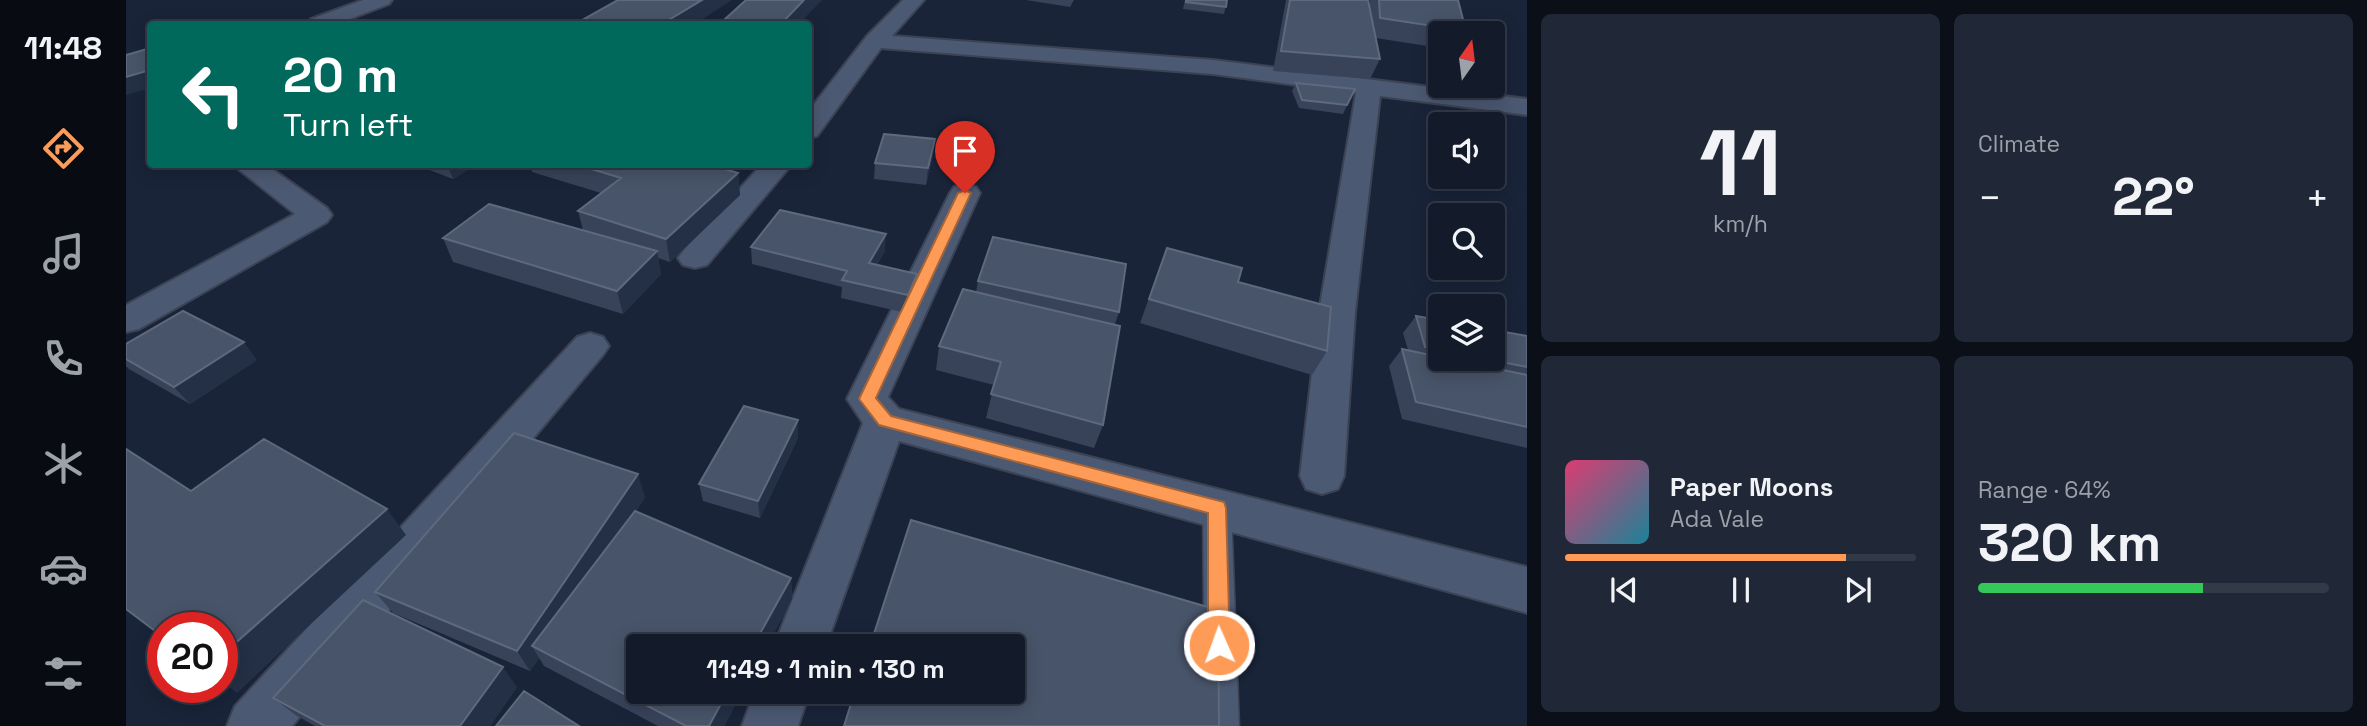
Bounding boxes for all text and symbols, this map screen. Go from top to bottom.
north arrow [1428,21,1505,98]
map controls [1428,21,1505,371]
text: 11:48 [24,28,102,68]
text: 20 m [283,44,398,106]
icon: left [168,49,259,140]
text: Turn left [283,105,413,145]
text: 11 [1699,105,1782,222]
button: sound [1428,112,1505,189]
pin [935,121,995,193]
icon: directions [39,124,88,173]
text: Climate [1978,129,2060,159]
icon: arrive [946,132,984,170]
text: 22° [2112,164,2195,230]
text: − [1978,174,2002,222]
text: + [2305,174,2329,222]
button: search [1428,203,1505,280]
text: km/h [1713,209,1768,239]
icon: music [39,229,88,278]
button: layers [1428,294,1505,371]
icon: phone [39,334,88,383]
icon: climate [39,439,88,488]
text: Paper Moons [1670,470,1833,504]
text: Range · 64% [1978,475,2111,505]
text: Ada Vale [1670,504,1764,534]
text: 320 km [1978,510,2161,576]
icon: car [39,544,88,593]
icon: previous [1605,571,1643,609]
icon: pause [1722,571,1760,609]
icon: next [1839,571,1877,609]
position arrow [1182,608,1256,682]
speed limit sign: 20 [147,612,238,703]
icon: filters [39,649,88,698]
text: 11:49 · 1 min · 130 m [706,652,945,686]

